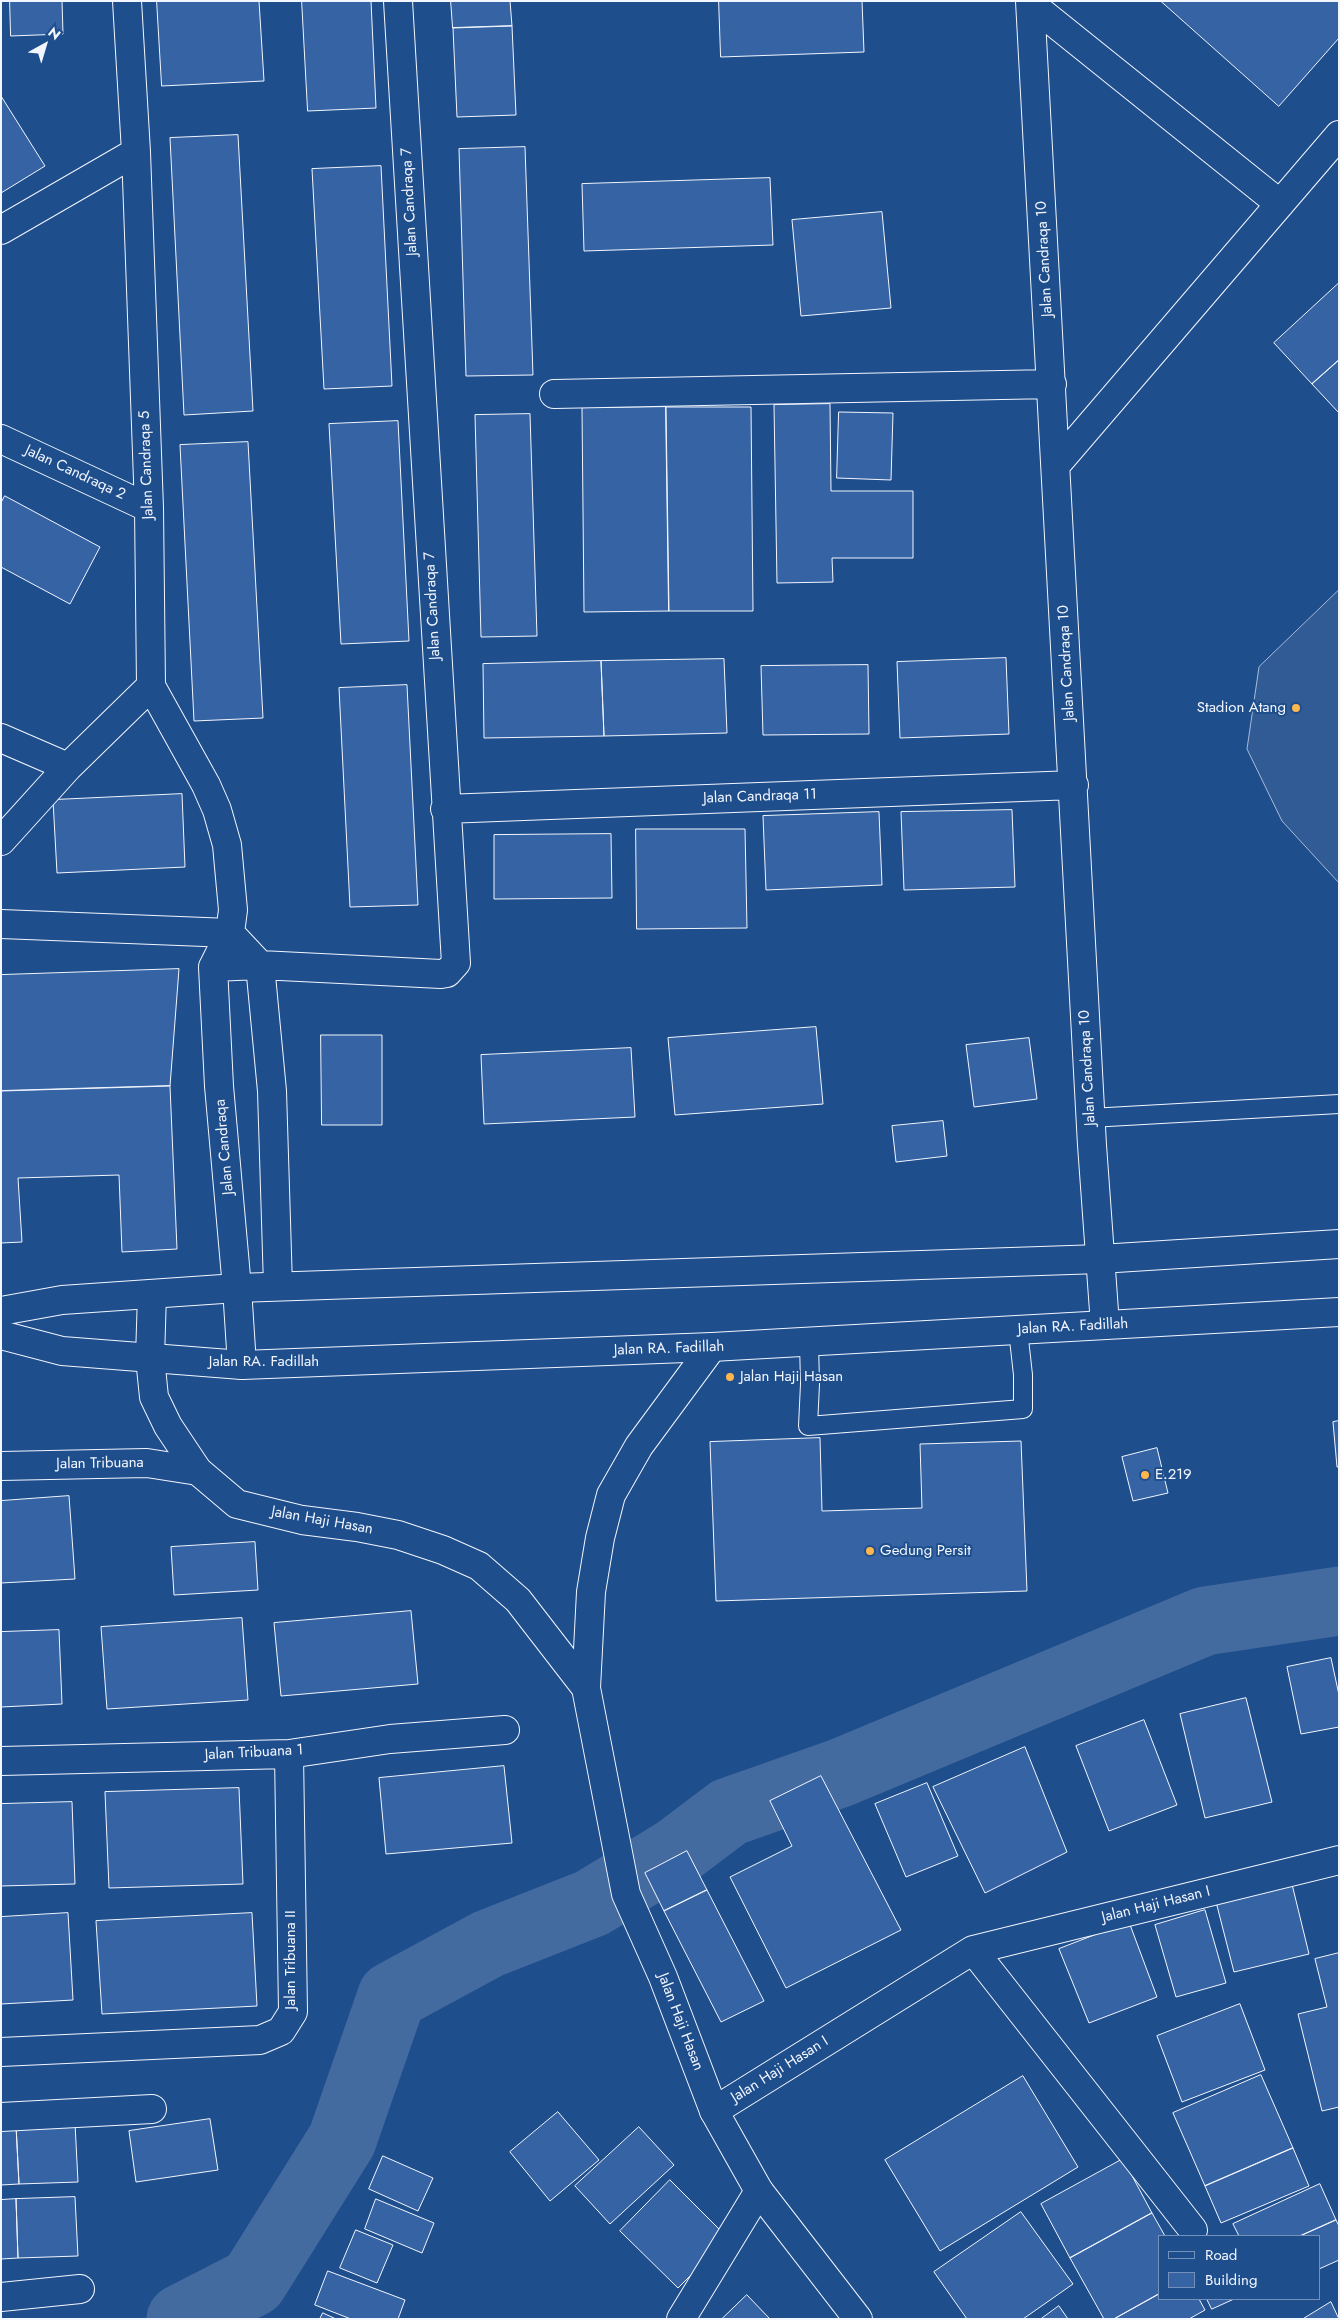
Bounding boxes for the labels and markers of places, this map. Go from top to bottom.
place label: Stadion Atang [1197,699,1286,717]
marker: Stadion Atang [1290,702,1302,714]
place label: Jalan Haji Hasan [740,1368,843,1386]
marker: Jalan Haji Hasan [724,1371,736,1383]
place label: E.219 [1155,1466,1192,1484]
marker: E.219 [1139,1469,1151,1481]
place label: Gedung Persit [880,1542,971,1560]
marker: Gedung Persit [864,1545,876,1557]

